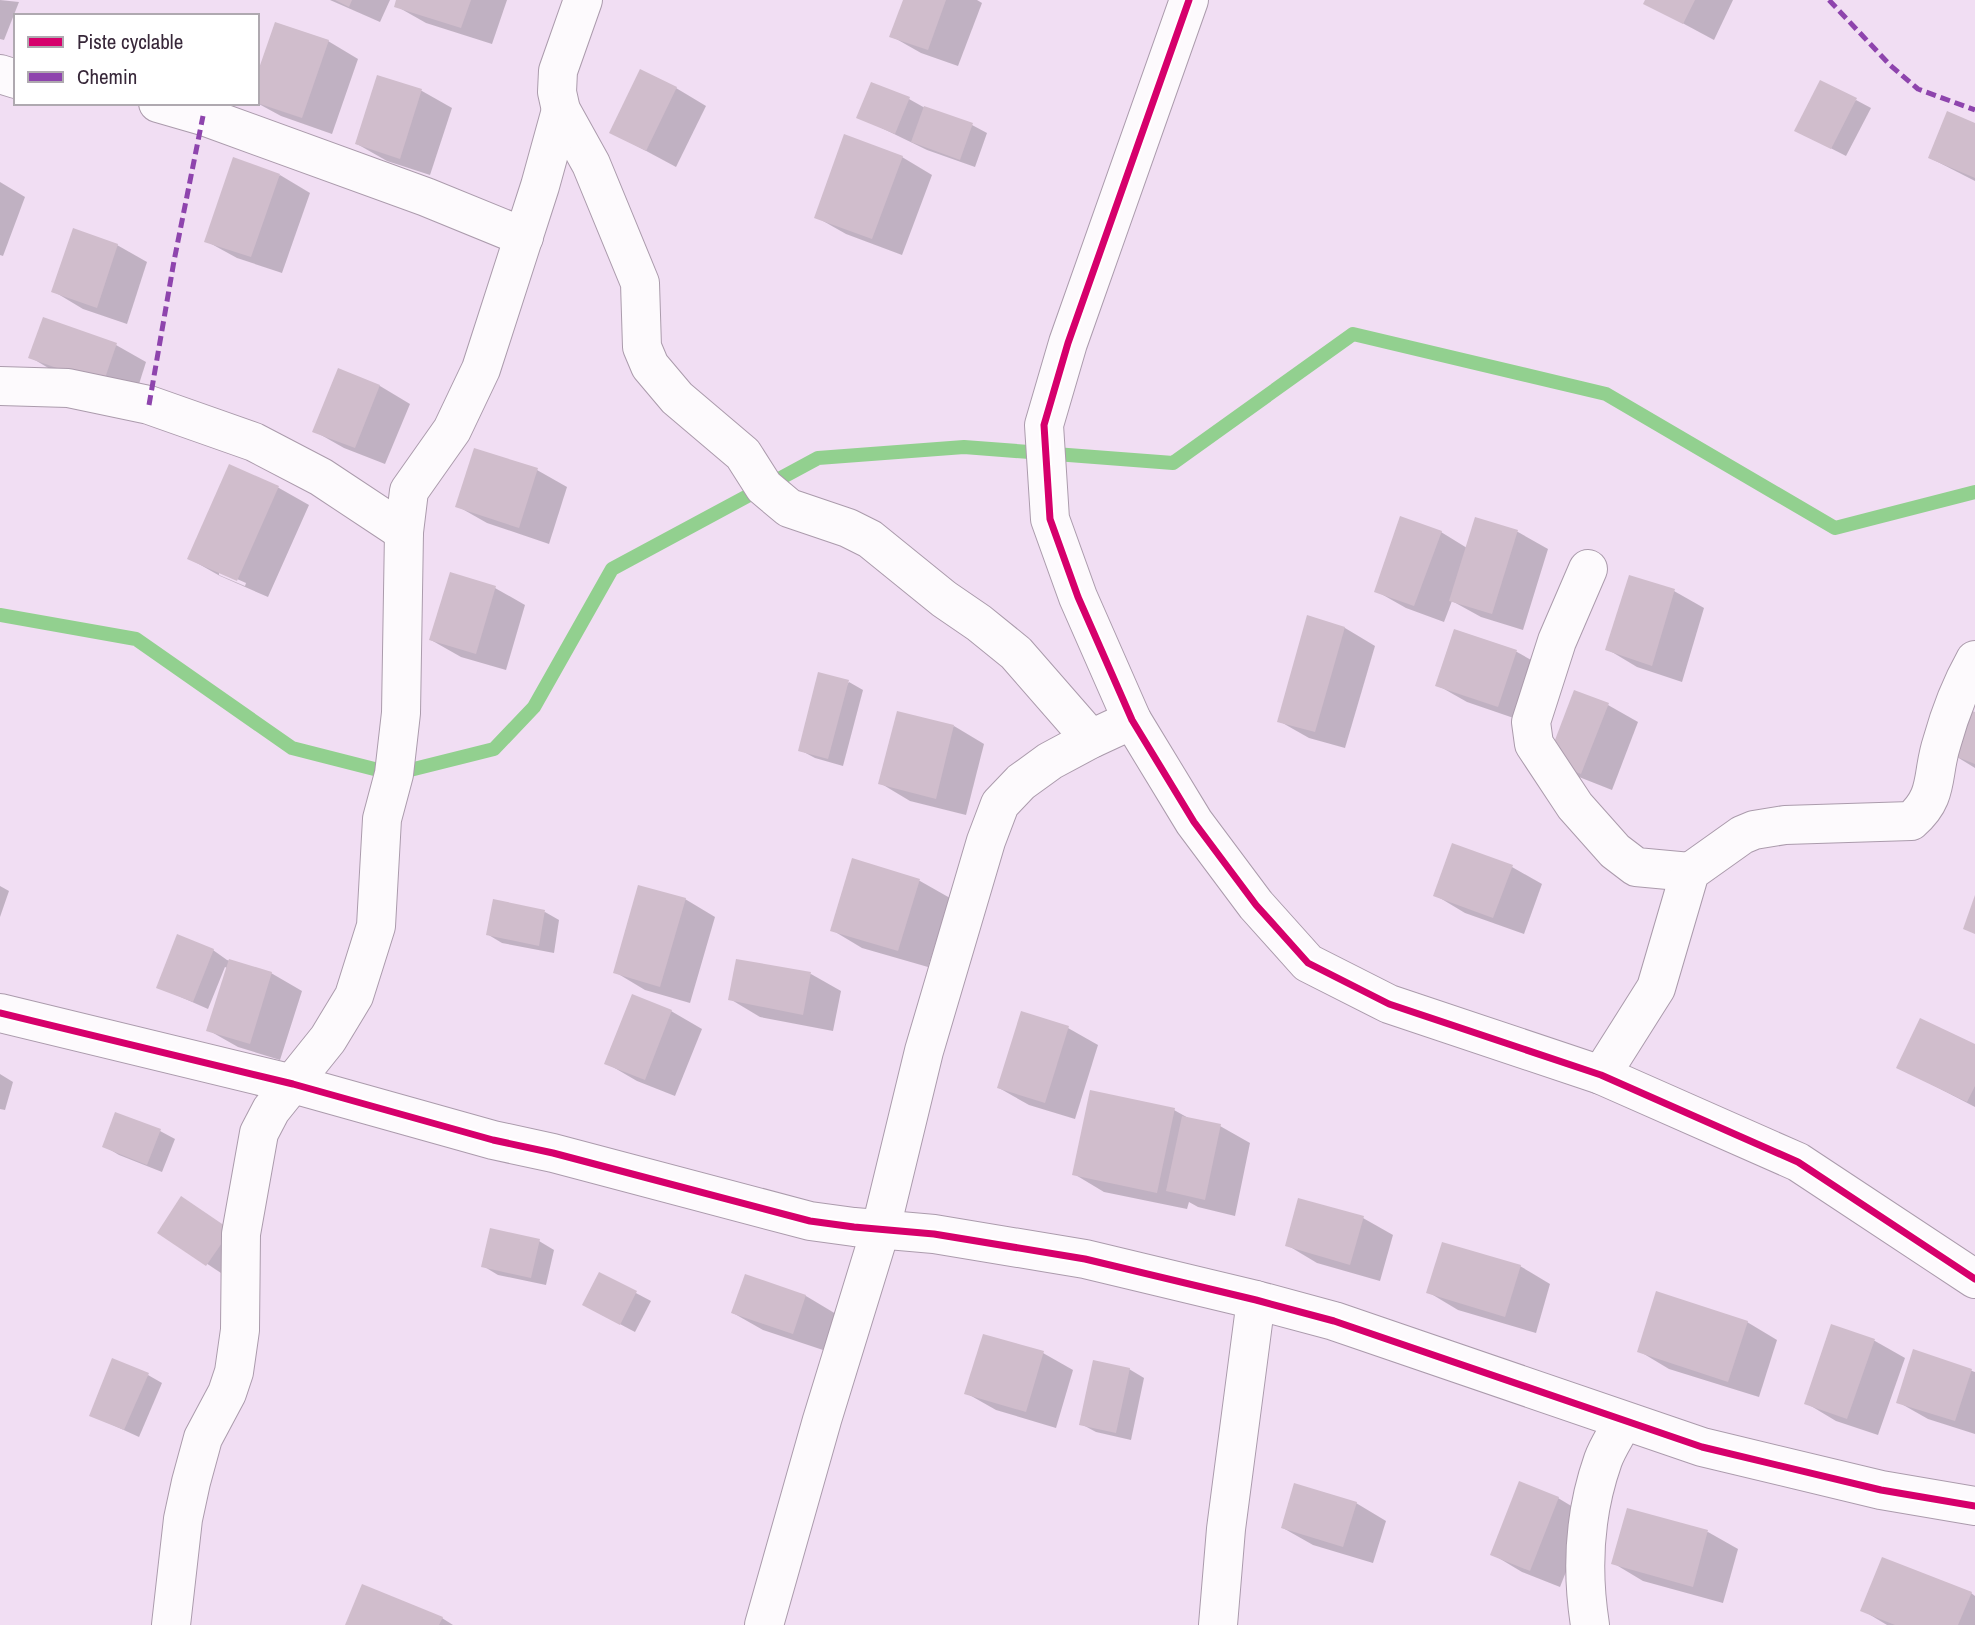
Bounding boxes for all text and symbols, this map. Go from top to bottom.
legend [14,14,259,105]
text: Piste cyclable [77,27,183,56]
text: Chemin [77,62,137,91]

